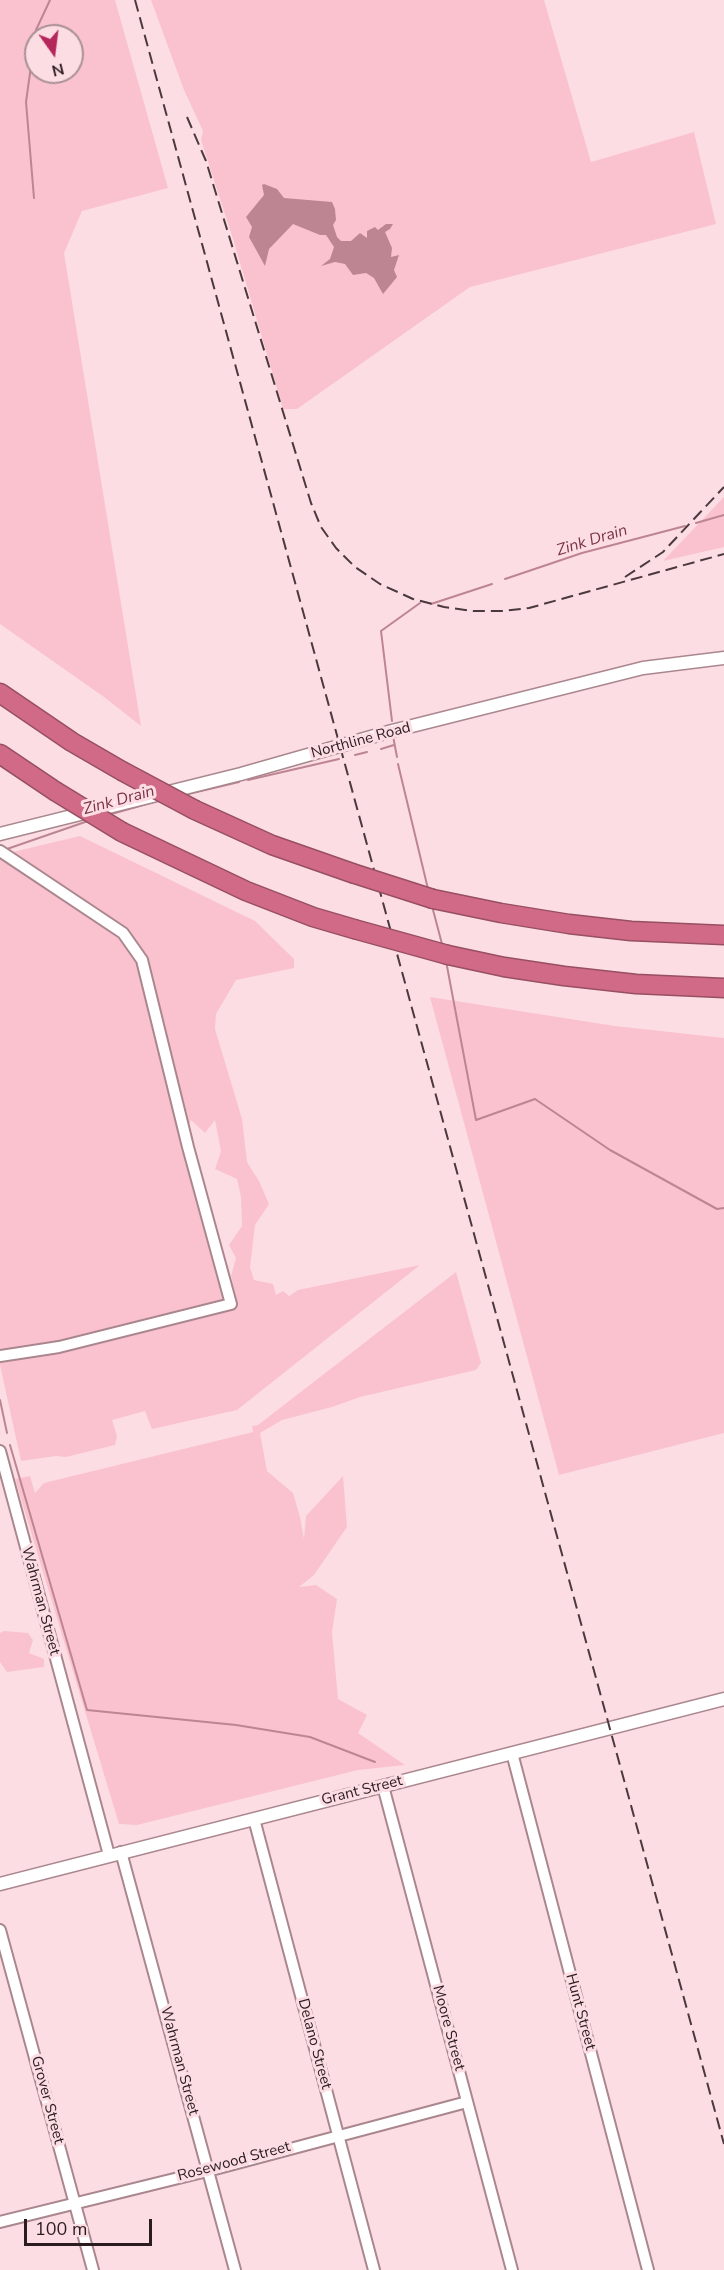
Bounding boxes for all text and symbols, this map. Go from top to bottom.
north arrow [24,24,84,84]
text: N [49,57,66,82]
water label: Zink Drain [554,521,630,561]
street label: Northline Road [309,719,413,763]
water label: Zink Drain [81,782,157,820]
street label: Wahrman Street [17,1545,63,1657]
street label: Grant Street [320,1772,404,1810]
street label: Hunt Street [561,1972,599,2052]
street label: Moore Street [428,1983,468,2073]
street label: Delano Street [293,1997,335,2091]
street label: Wahrman Street [156,2005,202,2117]
street label: Grover Street [27,2054,67,2146]
street label: Rosewood Street [176,2138,292,2186]
scale bar [27,2207,154,2245]
text: 100 m [35,2217,87,2241]

